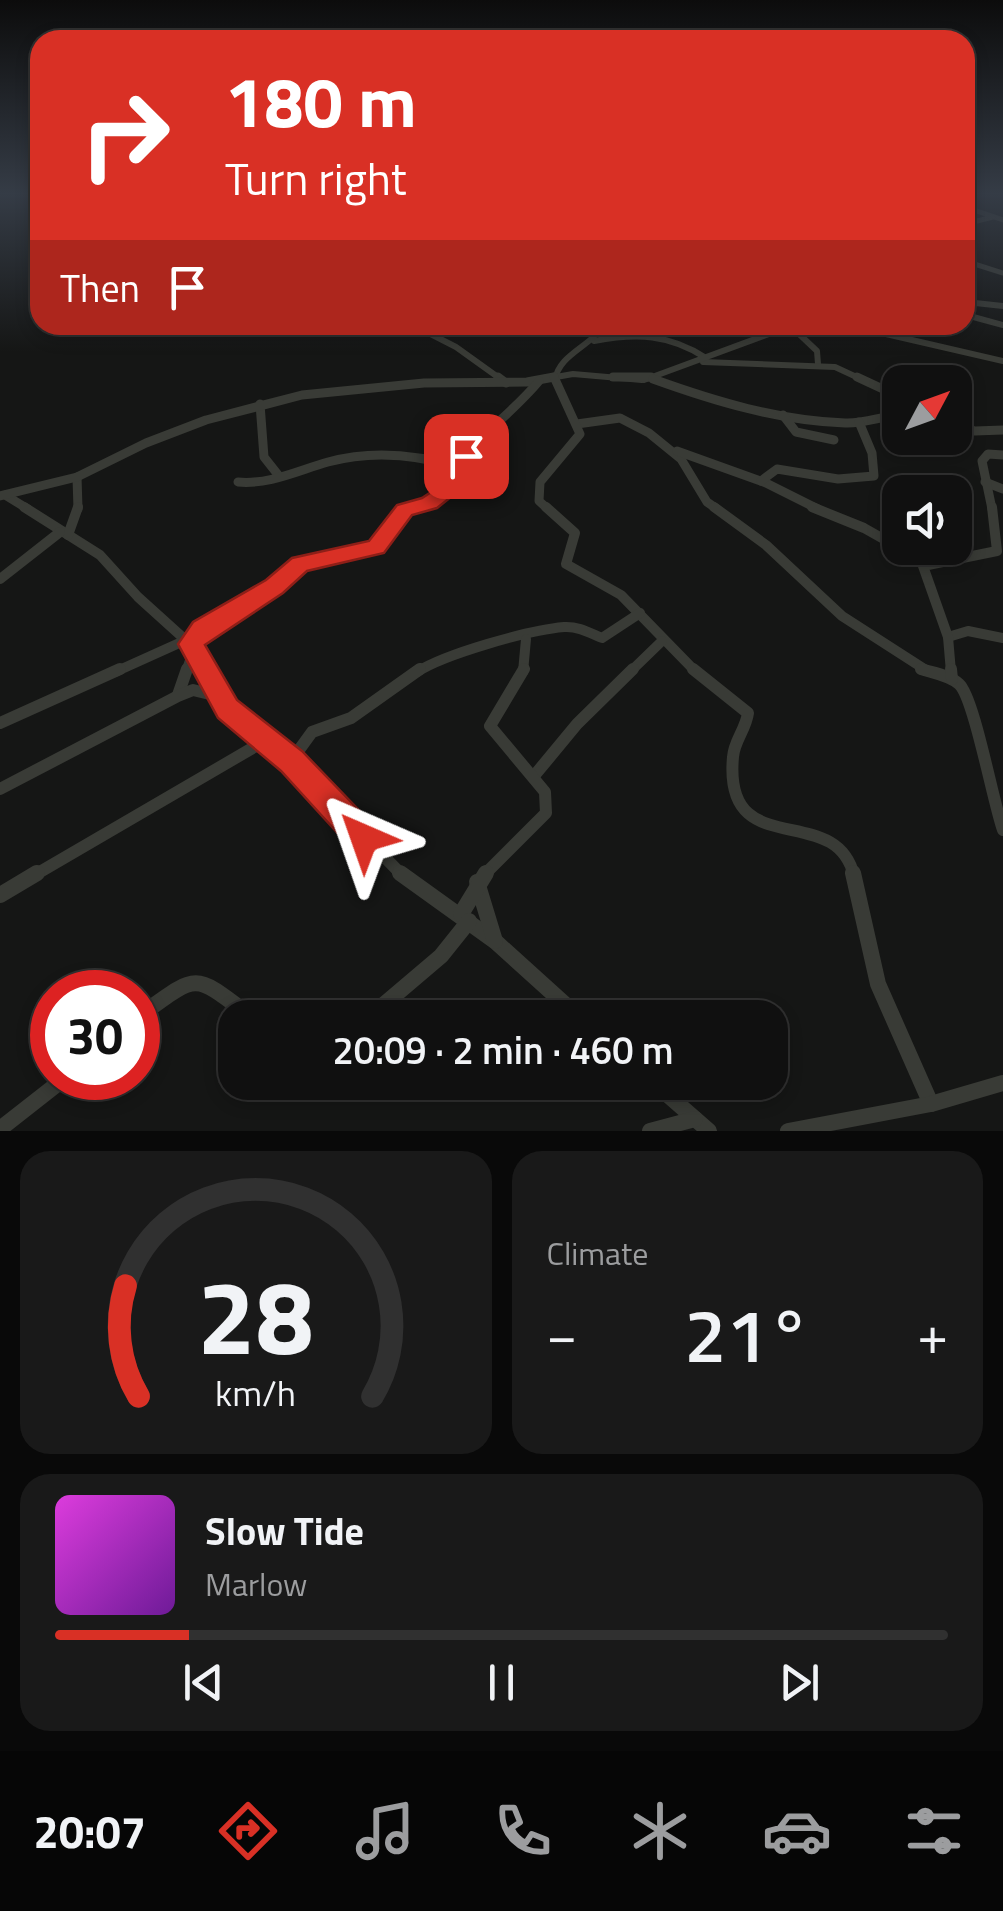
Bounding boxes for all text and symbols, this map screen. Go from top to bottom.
text: 180 m [225,48,417,154]
icon: right [60,70,190,200]
text: Turn right [225,144,407,212]
text: Then [60,259,140,317]
icon: arrive [160,260,215,315]
north arrow [882,365,972,455]
map controls [882,365,972,565]
pin [424,414,509,499]
icon: arrive [439,429,494,484]
button: sound [882,475,972,565]
position arrow [312,786,416,890]
speed limit sign: 30 [30,970,160,1100]
text: 20:09 · 2 min · 460 m [332,1021,674,1079]
text: Climate [547,1229,648,1277]
text: 28 [198,1236,314,1394]
text: 21° [684,1277,810,1391]
text: − [547,1292,577,1375]
text: + [917,1292,948,1375]
text: km/h [215,1365,296,1420]
text: Slow Tide [205,1502,364,1560]
text: Marlow [205,1560,308,1608]
icon: previous [176,1655,231,1710]
icon: pause [474,1655,529,1710]
icon: next [772,1655,827,1710]
icon: directions [213,1796,283,1866]
icon: music [350,1796,420,1866]
icon: phone [488,1796,558,1866]
icon: climate [625,1796,695,1866]
icon: car [762,1796,832,1866]
icon: filters [899,1796,969,1866]
text: 20:07 [34,1797,146,1865]

